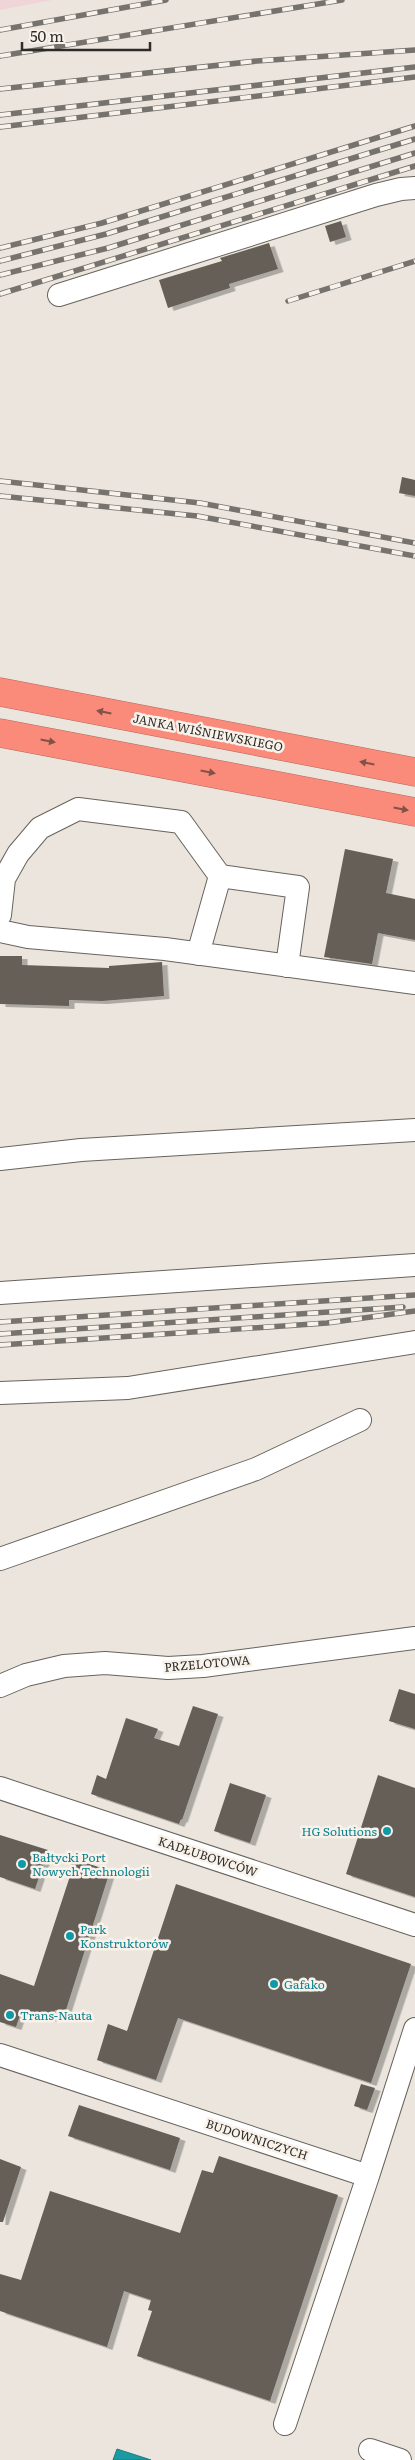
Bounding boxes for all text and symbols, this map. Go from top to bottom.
scale bar [22,20,150,52]
text: 50 m [30,24,64,47]
one-way arrow [97,708,112,716]
street label: JANKA WIŚNIEWSKIEGO [131,709,285,755]
one-way arrow [40,737,56,745]
one-way arrow [359,758,375,766]
one-way arrow [200,768,216,776]
one-way arrow [394,806,410,814]
street label: PRZELOTOWA [163,1650,251,1676]
place label: HG Solutions [301,1822,378,1840]
marker: HG Solutions [381,1825,393,1837]
street label: KADŁUBOWCÓW [156,1831,260,1881]
place label: Bałtycki Port Nowych Technologii [32,1848,150,1880]
marker: Bałtycki Port Nowych Technologii [16,1858,28,1870]
place label: Park Konstruktorów [80,1920,169,1952]
marker: Park Konstruktorów [64,1930,76,1942]
place label: Gafako [284,1975,325,1993]
marker: Gafako [268,1978,280,1990]
place label: Trans-Nauta [20,2006,93,2024]
marker: Trans-Nauta [4,2009,16,2021]
street label: BUDOWNICZYCH [204,2114,310,2164]

